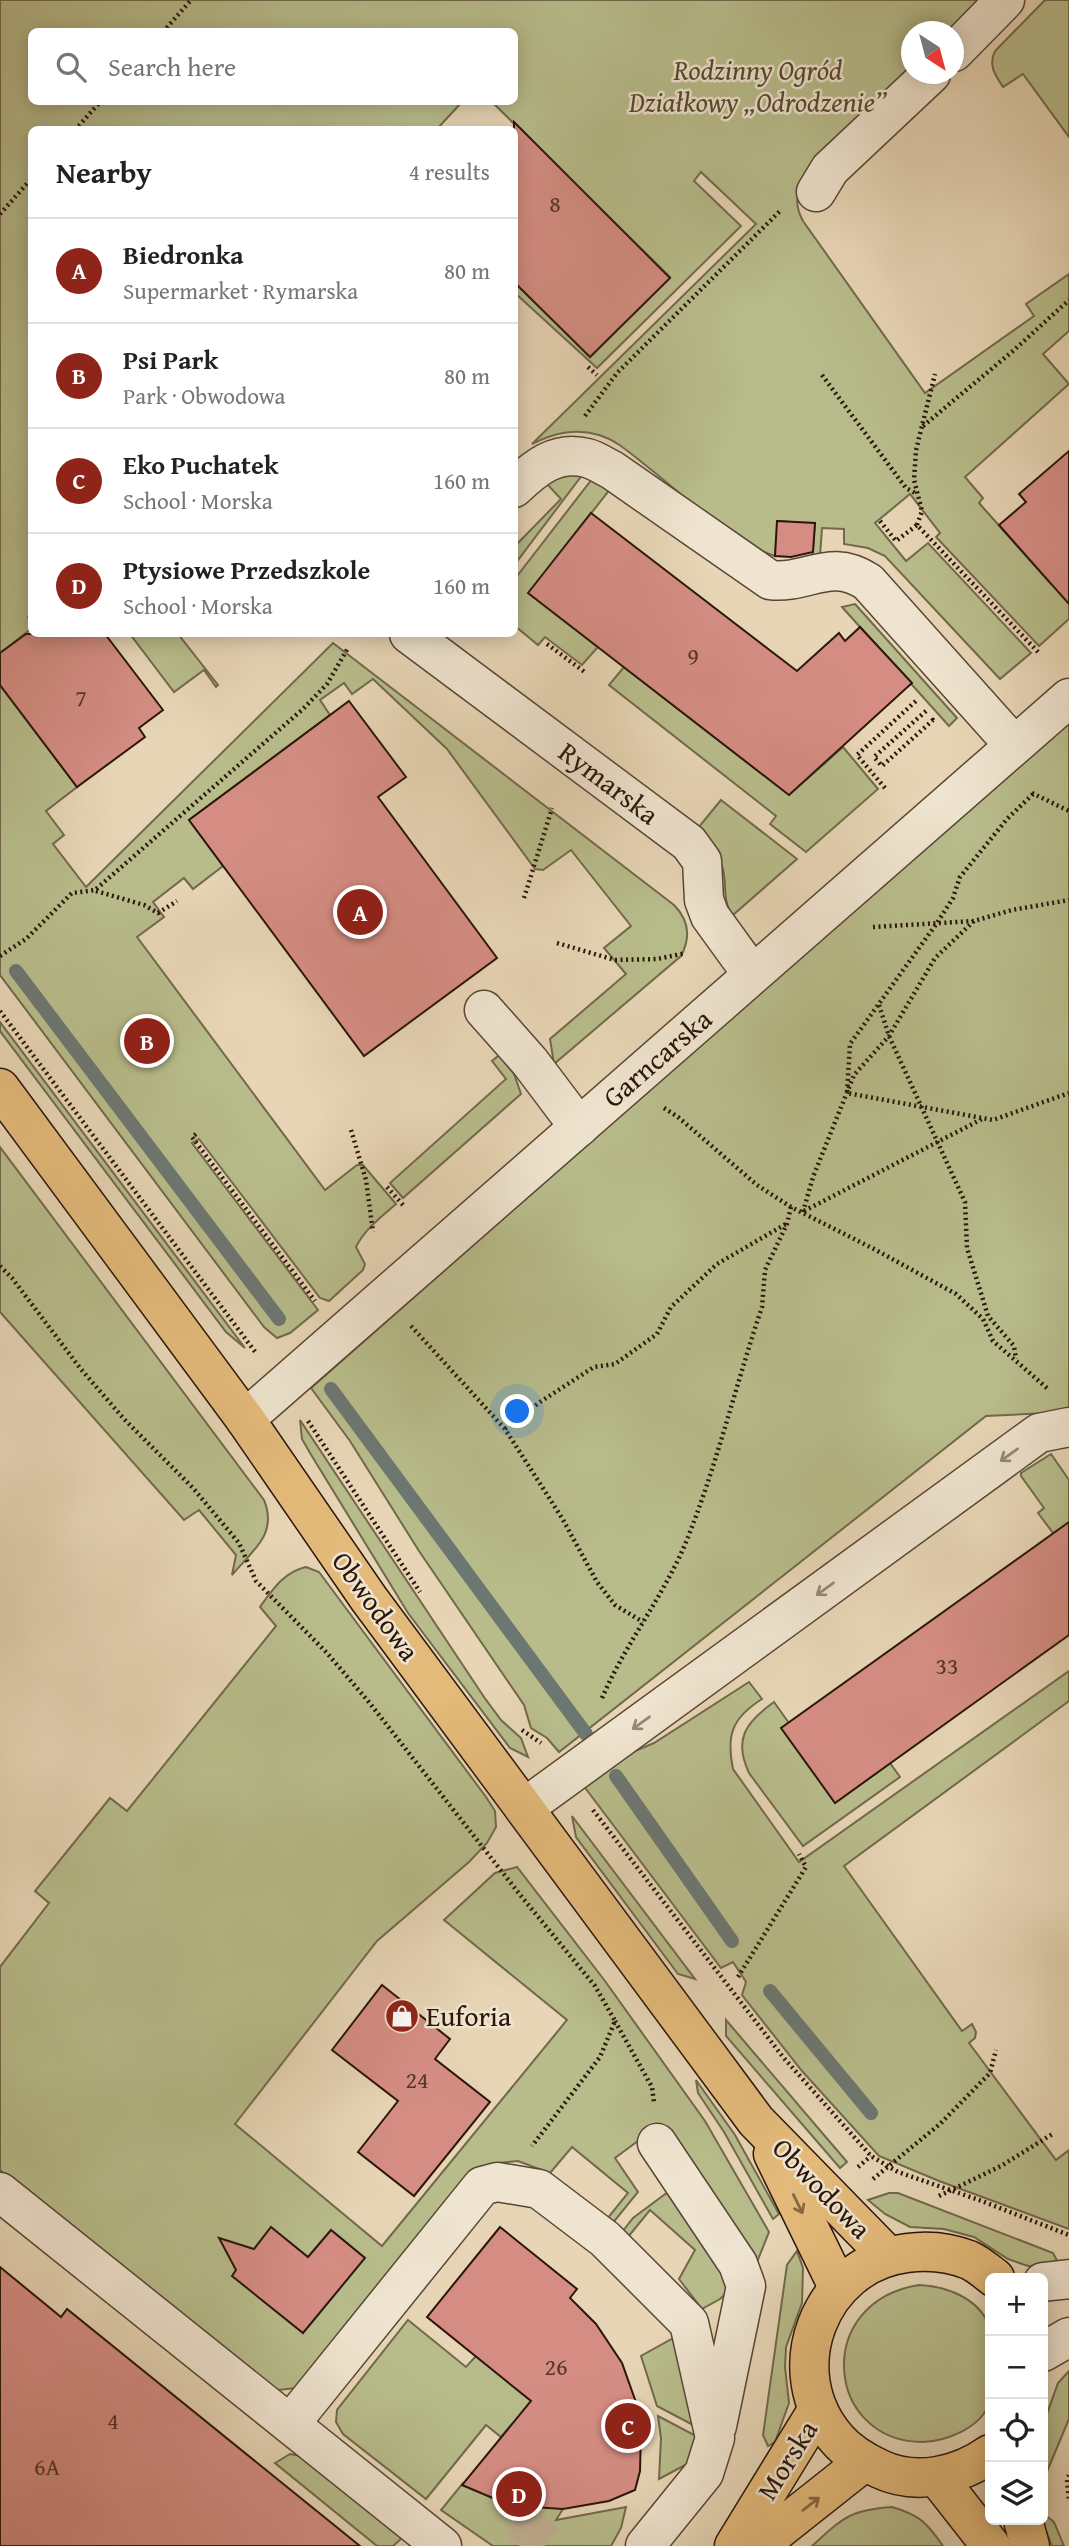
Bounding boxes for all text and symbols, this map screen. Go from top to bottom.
north arrow [901,21,964,84]
search box [28,28,518,105]
text: Search here [108,47,236,86]
icon: search [52,48,90,86]
park label: Rodzinny Ogród Działkowy „Odrodzenie” [628,49,887,122]
text: Nearby [56,150,152,194]
text: 4 results [409,155,490,188]
house number: 8 [549,186,561,221]
text: Biedronka [123,235,244,274]
text: A [72,254,86,287]
text: 80 m [444,254,490,287]
text: Supermarket · Rymarska [123,274,358,307]
text: Psi Park [123,340,218,379]
text: B [72,359,86,392]
text: 80 m [444,359,490,392]
text: Park · Obwodowa [123,379,285,412]
text: Eko Puchatek [123,445,278,484]
text: C [72,464,86,497]
text: 160 m [433,464,490,497]
text: School · Morska [123,484,273,517]
text: Ptysiowe Przedszkole [123,550,370,589]
text: D [72,569,86,602]
text: 160 m [433,569,490,602]
text: School · Morska [123,589,273,622]
house number: 9 [687,638,699,673]
house number: 7 [75,680,87,715]
street label: Rymarska [551,731,669,834]
pin: A [337,886,383,938]
street label: Garncarska [593,998,721,1117]
pin: B [124,1015,170,1067]
your location [500,1394,534,1428]
one-way arrow [999,1447,1018,1462]
street label: Obwodowa [323,1542,431,1670]
one-way arrow [816,1582,835,1596]
house number: 33 [935,1648,959,1683]
one-way arrow [632,1716,651,1730]
place label: Euforia [426,1995,512,2036]
shop icon: Euforia [383,1997,421,2035]
house number: 24 [405,2062,429,2097]
street label: Obwodowa [764,2128,882,2248]
one-way arrow [791,2193,805,2214]
map controls [985,2273,1048,2525]
button: + [985,2273,1048,2336]
button: − [985,2336,1048,2399]
house number: 26 [544,2349,568,2384]
button: locate [985,2399,1048,2462]
pin: C [605,2400,651,2452]
house number: 4 [107,2403,119,2438]
street label: Morska [746,2411,828,2508]
house number: 6A [34,2449,61,2484]
button: layers [985,2462,1048,2525]
pin: D [496,2468,542,2520]
one-way arrow [801,2496,819,2511]

